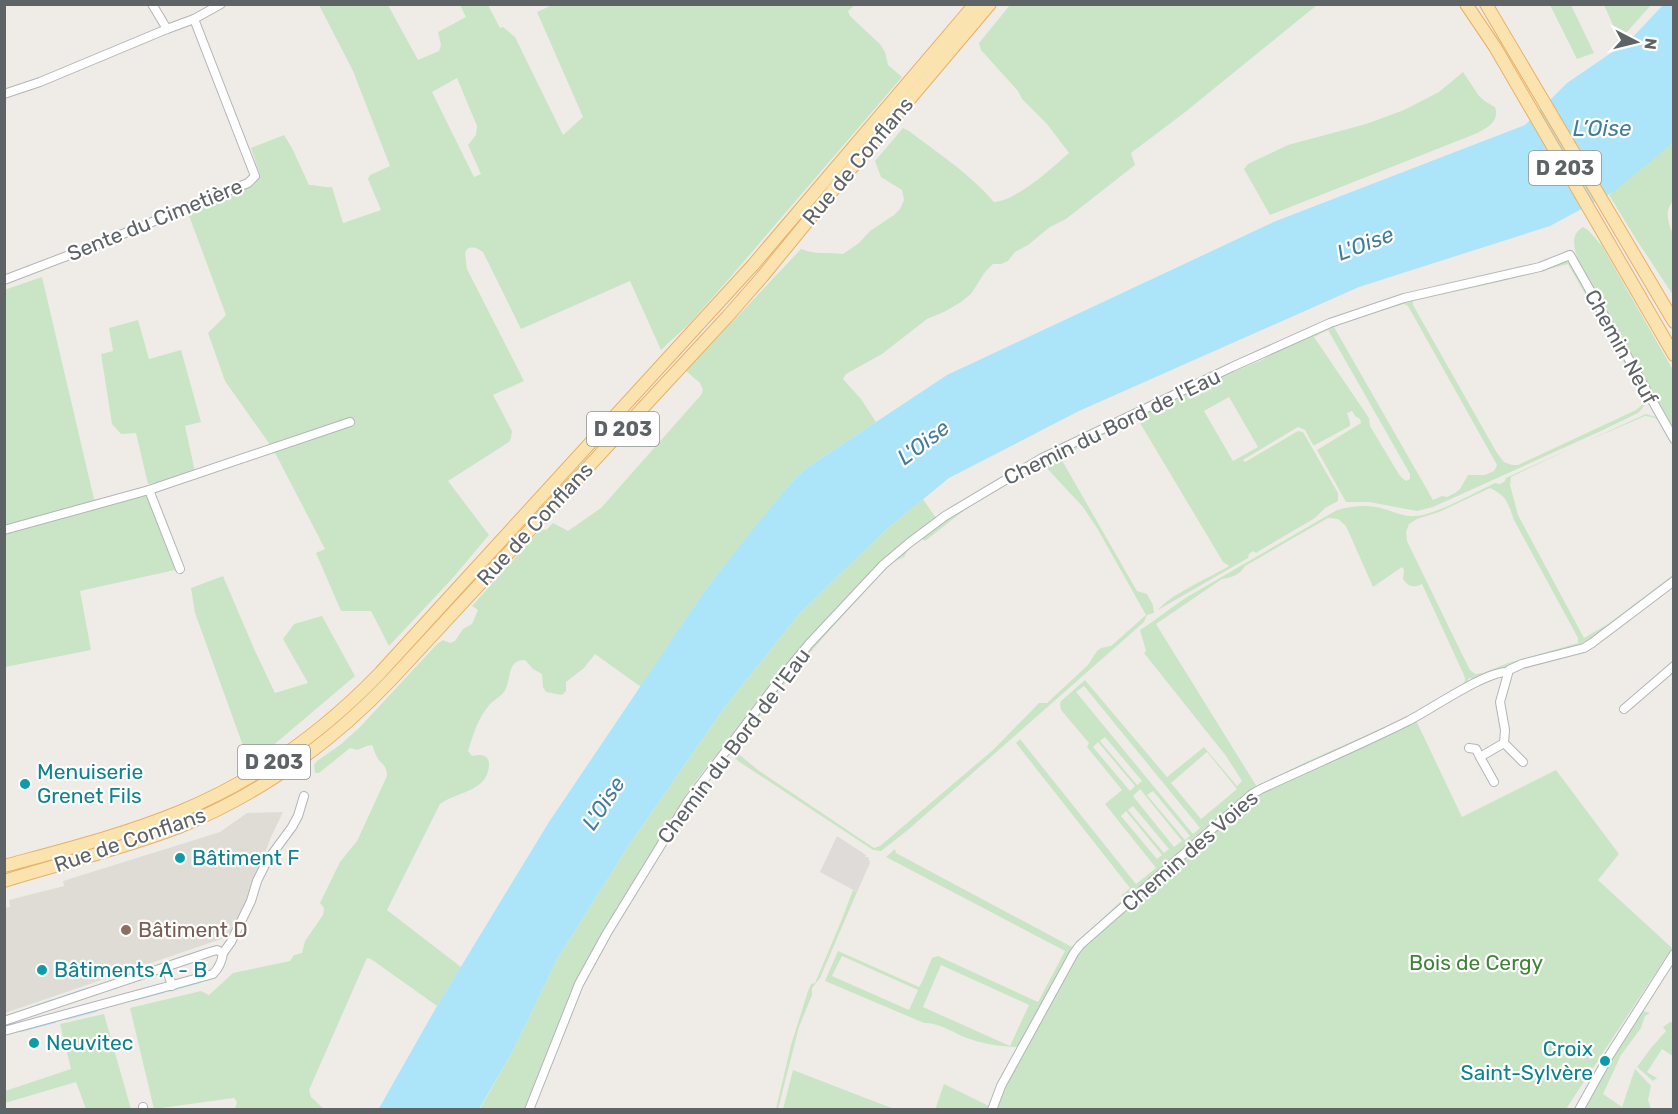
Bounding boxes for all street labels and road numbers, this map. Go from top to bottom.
street label: Rue de Conflans [797,92,918,230]
road number: D 203 [1529,151,1601,185]
street label: Sente du Cimetière [64,173,246,266]
street label: Chemin Neuf [1580,285,1663,408]
street label: Chemin du Bord de l'Eau [999,363,1224,490]
road number: D 203 [587,412,659,446]
street label: Rue de Conflans [471,457,598,590]
street label: Chemin du Bord de l'Eau [652,643,815,848]
road number: D 203 [238,745,310,779]
street label: Chemin des Voies [1117,785,1263,916]
street label: Rue de Conflans [51,802,209,877]

